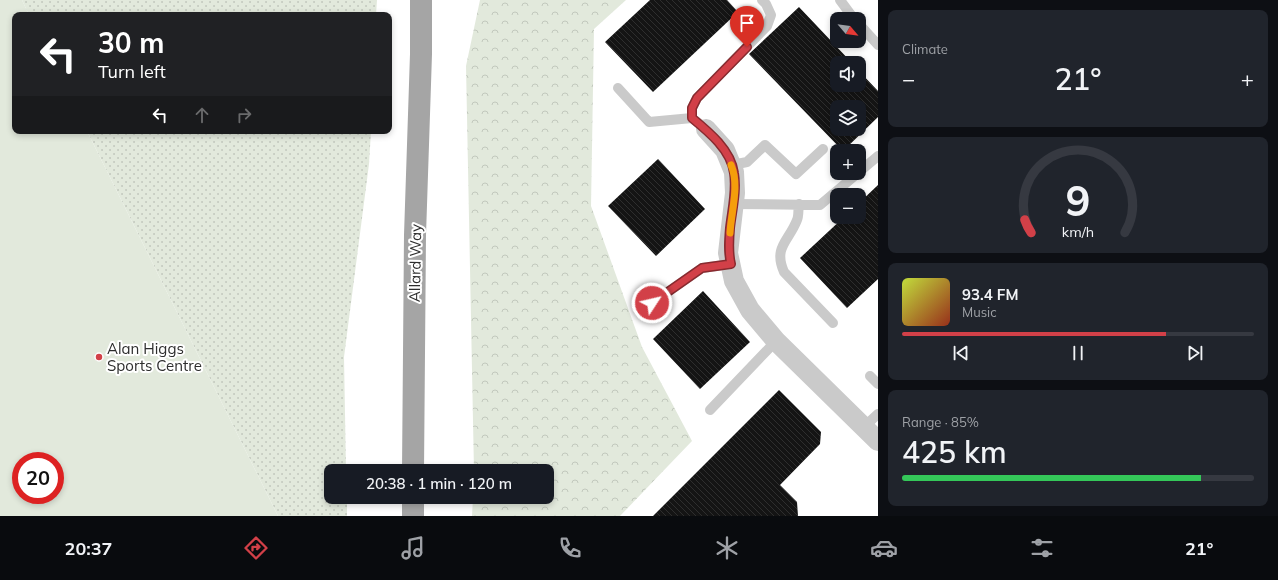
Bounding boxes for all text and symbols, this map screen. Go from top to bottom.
pin [730,6,764,47]
icon: arrive [736,12,758,34]
north arrow [830,12,866,48]
map controls [830,12,866,224]
text: 30 m [98,25,164,60]
icon: left [32,28,84,80]
text: Climate [902,41,948,57]
button: sound [830,56,866,92]
text: Turn left [98,60,166,83]
text: 21° [1054,60,1102,98]
text: − [902,65,915,93]
text: + [1241,65,1254,93]
button: layers [830,100,866,136]
icon: left [149,104,171,126]
icon: ahead [191,104,213,126]
icon: right [233,104,255,126]
button: + [830,144,866,180]
text: 9 [1066,174,1090,226]
button: − [830,188,866,224]
text: km/h [1062,222,1094,240]
street label: Allard Way [405,224,425,302]
position arrow [631,282,673,324]
text: 93.4 FM [962,285,1018,304]
text: Music [962,304,997,320]
place label: Alan Higgs Sports Centre [107,339,202,375]
icon: previous [950,342,972,364]
icon: pause [1067,342,1089,364]
icon: next [1184,342,1206,364]
marker: Alan Higgs Sports Centre [94,352,104,362]
text: Range · 85% [902,414,979,430]
text: 425 km [902,433,1007,471]
speed limit sign: 20 [12,452,64,504]
text: 20:38 · 1 min · 120 m [366,474,512,493]
icon: directions [242,534,270,562]
icon: music [399,534,427,562]
icon: phone [556,534,584,562]
icon: climate [713,534,741,562]
icon: car [870,534,898,562]
icon: filters [1028,534,1056,562]
text: 20:37 [65,537,112,560]
text: 21° [1185,537,1213,560]

